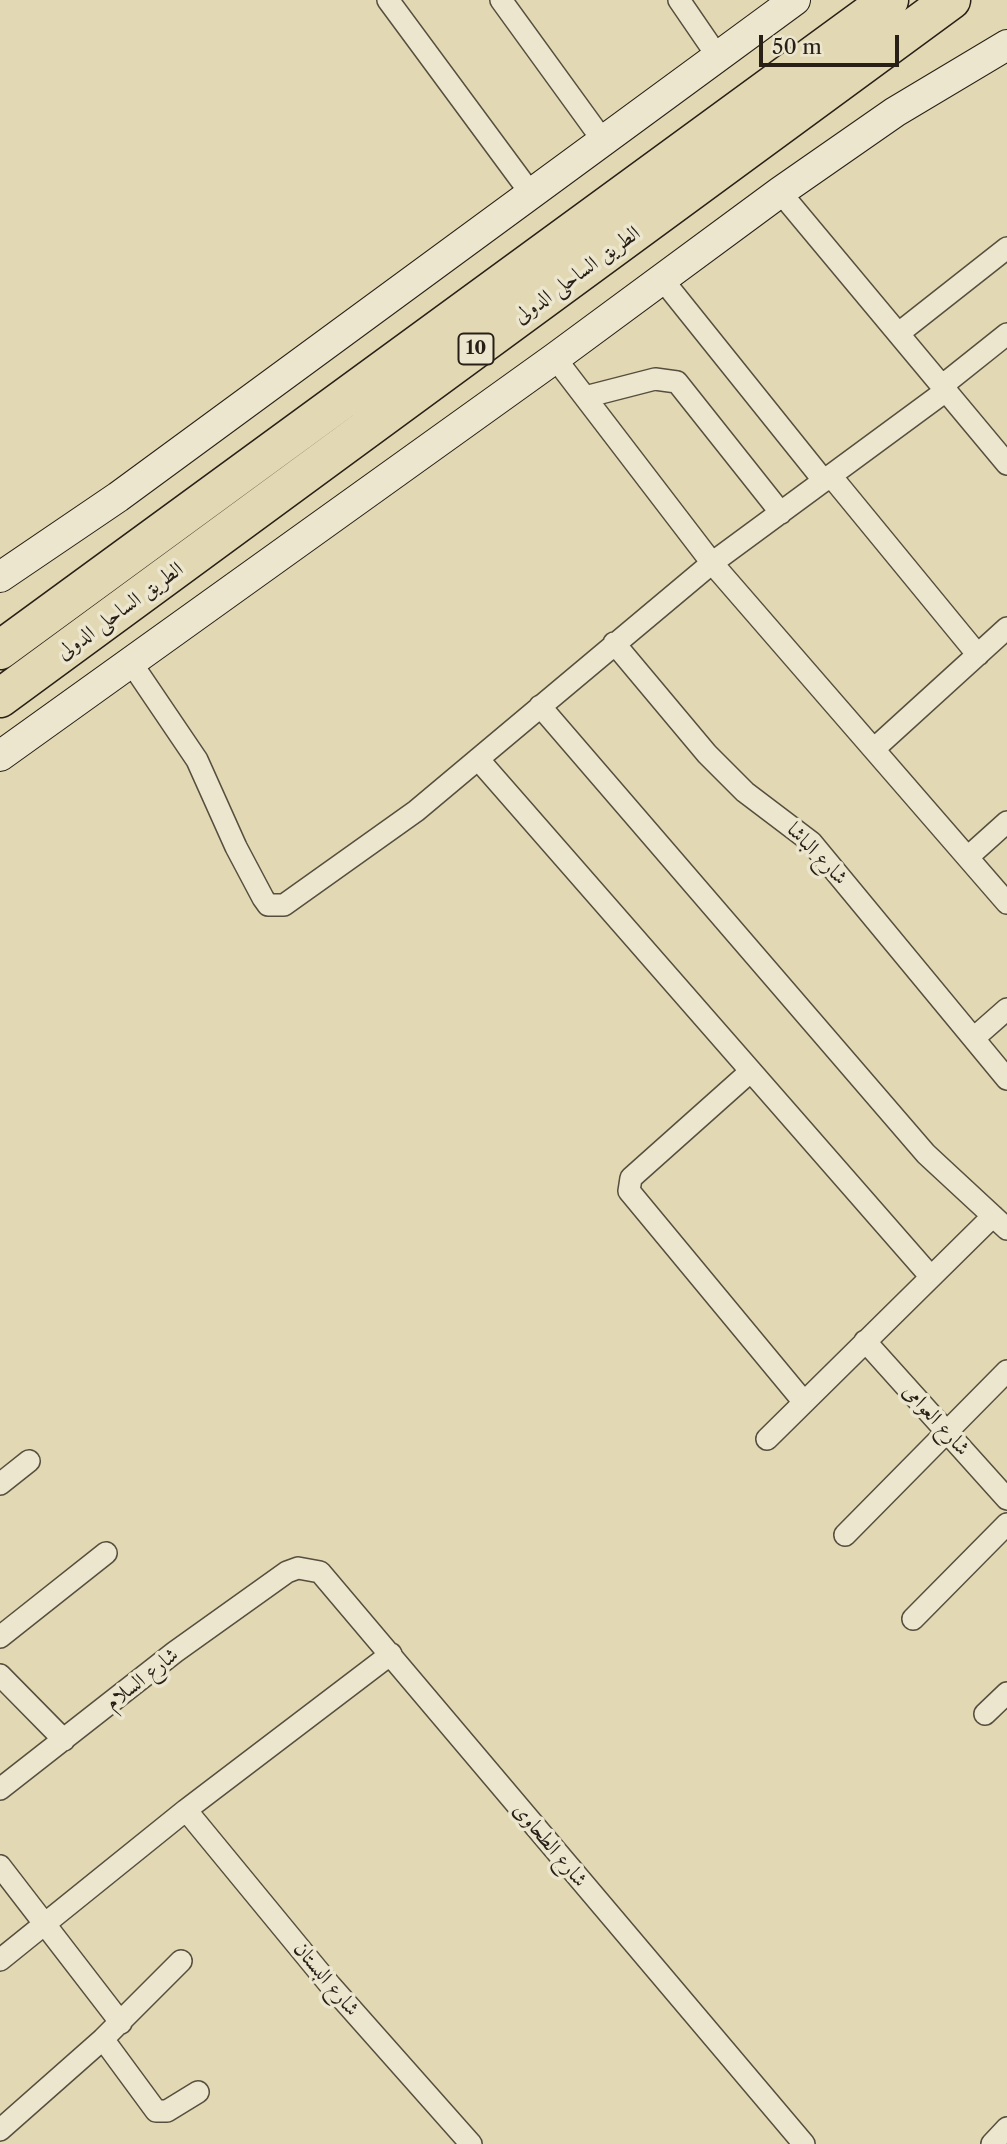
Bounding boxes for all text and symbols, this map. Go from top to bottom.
scale bar [762,21,902,65]
text: 50 m [772,34,822,59]
street label: الطريق الساحلى الدولى [509,221,645,329]
road number: 10 [458,334,494,364]
street label: الطريق الساحلى الدولى [52,557,188,665]
street label: شارع الباشا [781,818,853,890]
street label: شارع العوامى [897,1379,975,1461]
street label: شارع السلام [100,1643,184,1715]
street label: شارع الطحاوى [507,1798,593,1892]
street label: شارع البستان [288,1937,364,2021]

